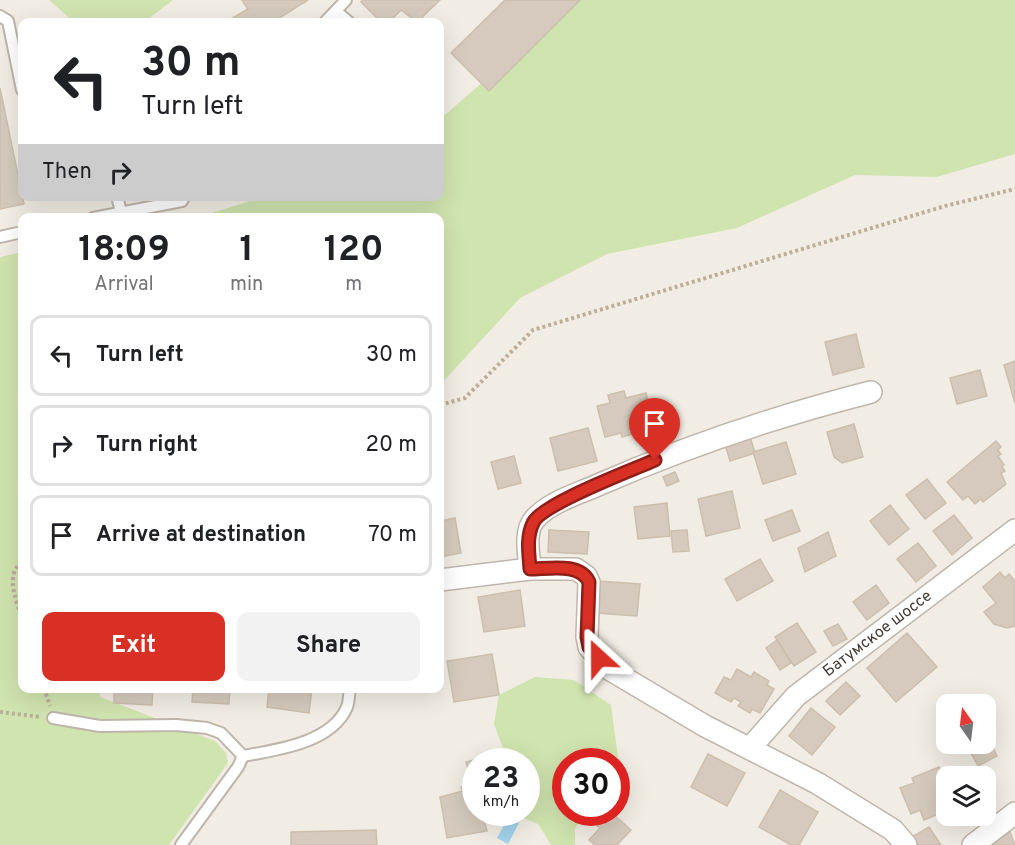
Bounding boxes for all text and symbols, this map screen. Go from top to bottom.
text: 30 m [141,38,240,91]
icon: left [42,42,120,120]
text: Turn left [141,90,243,124]
icon: right [104,156,137,189]
text: Then [42,159,92,186]
text: 18:09 [78,228,170,274]
text: 1 [240,228,254,274]
text: 120 [324,228,384,274]
text: Arrival [94,272,154,298]
text: min [230,272,263,298]
text: m [345,272,362,298]
icon: left [45,339,78,372]
text: Turn left [96,342,184,369]
text: 30 m [366,342,417,369]
pin [629,398,680,460]
icon: arrive [638,407,671,440]
icon: right [45,429,78,462]
text: Turn right [96,432,198,459]
text: 20 m [366,432,417,459]
icon: arrive [45,519,78,552]
text: Arrive at destination [96,522,306,549]
text: 70 m [368,522,417,549]
street label: Батумское шоссе [819,586,936,682]
button: Exit [42,612,225,681]
button: Share [237,612,420,681]
position arrow [567,626,631,690]
north arrow [936,694,996,754]
map controls [936,694,996,826]
speed limit sign: 30 [552,748,630,826]
text: 23 [483,761,519,798]
button: layers [936,766,996,826]
text: km/h [483,793,519,812]

